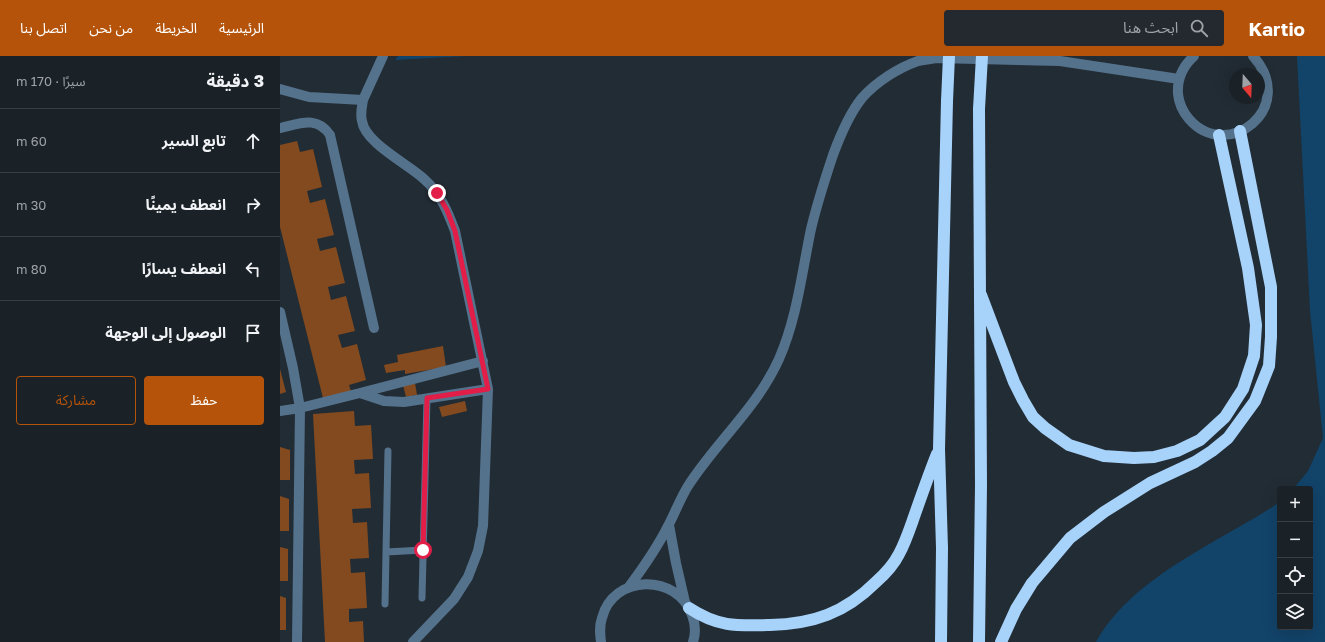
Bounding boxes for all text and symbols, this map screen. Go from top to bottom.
search box [944,10,1224,46]
icon: search [1188,17,1210,39]
text: Kartio [1248,17,1305,40]
text: ابحث هنا [1123,18,1178,36]
text: اتصل بنا [20,19,67,36]
text: من نحن [89,19,133,36]
text: الخريطة [155,19,197,36]
text: الرئيسية [219,19,264,36]
north arrow [1229,68,1265,104]
text: 3 دقيقة [207,70,264,91]
text: سيرًا · 170 m [16,73,85,89]
icon: ahead [242,130,264,152]
text: تابع السير [162,131,226,149]
text: 60 m [16,133,47,149]
route end [428,184,446,202]
icon: right [242,194,264,216]
text: انعطف يمينًا [146,195,226,213]
text: 30 m [16,197,46,213]
icon: left [242,258,264,280]
text: انعطف يسارًا [142,259,226,277]
text: 80 m [16,261,47,277]
icon: arrive [242,322,264,344]
text: الوصول إلى الوجهة [105,323,226,341]
button: مشاركة [16,376,136,425]
button: حفظ [144,376,264,425]
map controls [1277,486,1313,630]
button: + [1277,486,1313,522]
button: − [1277,522,1313,558]
route start [414,541,432,559]
button: locate [1277,558,1313,594]
button: layers [1277,594,1313,630]

